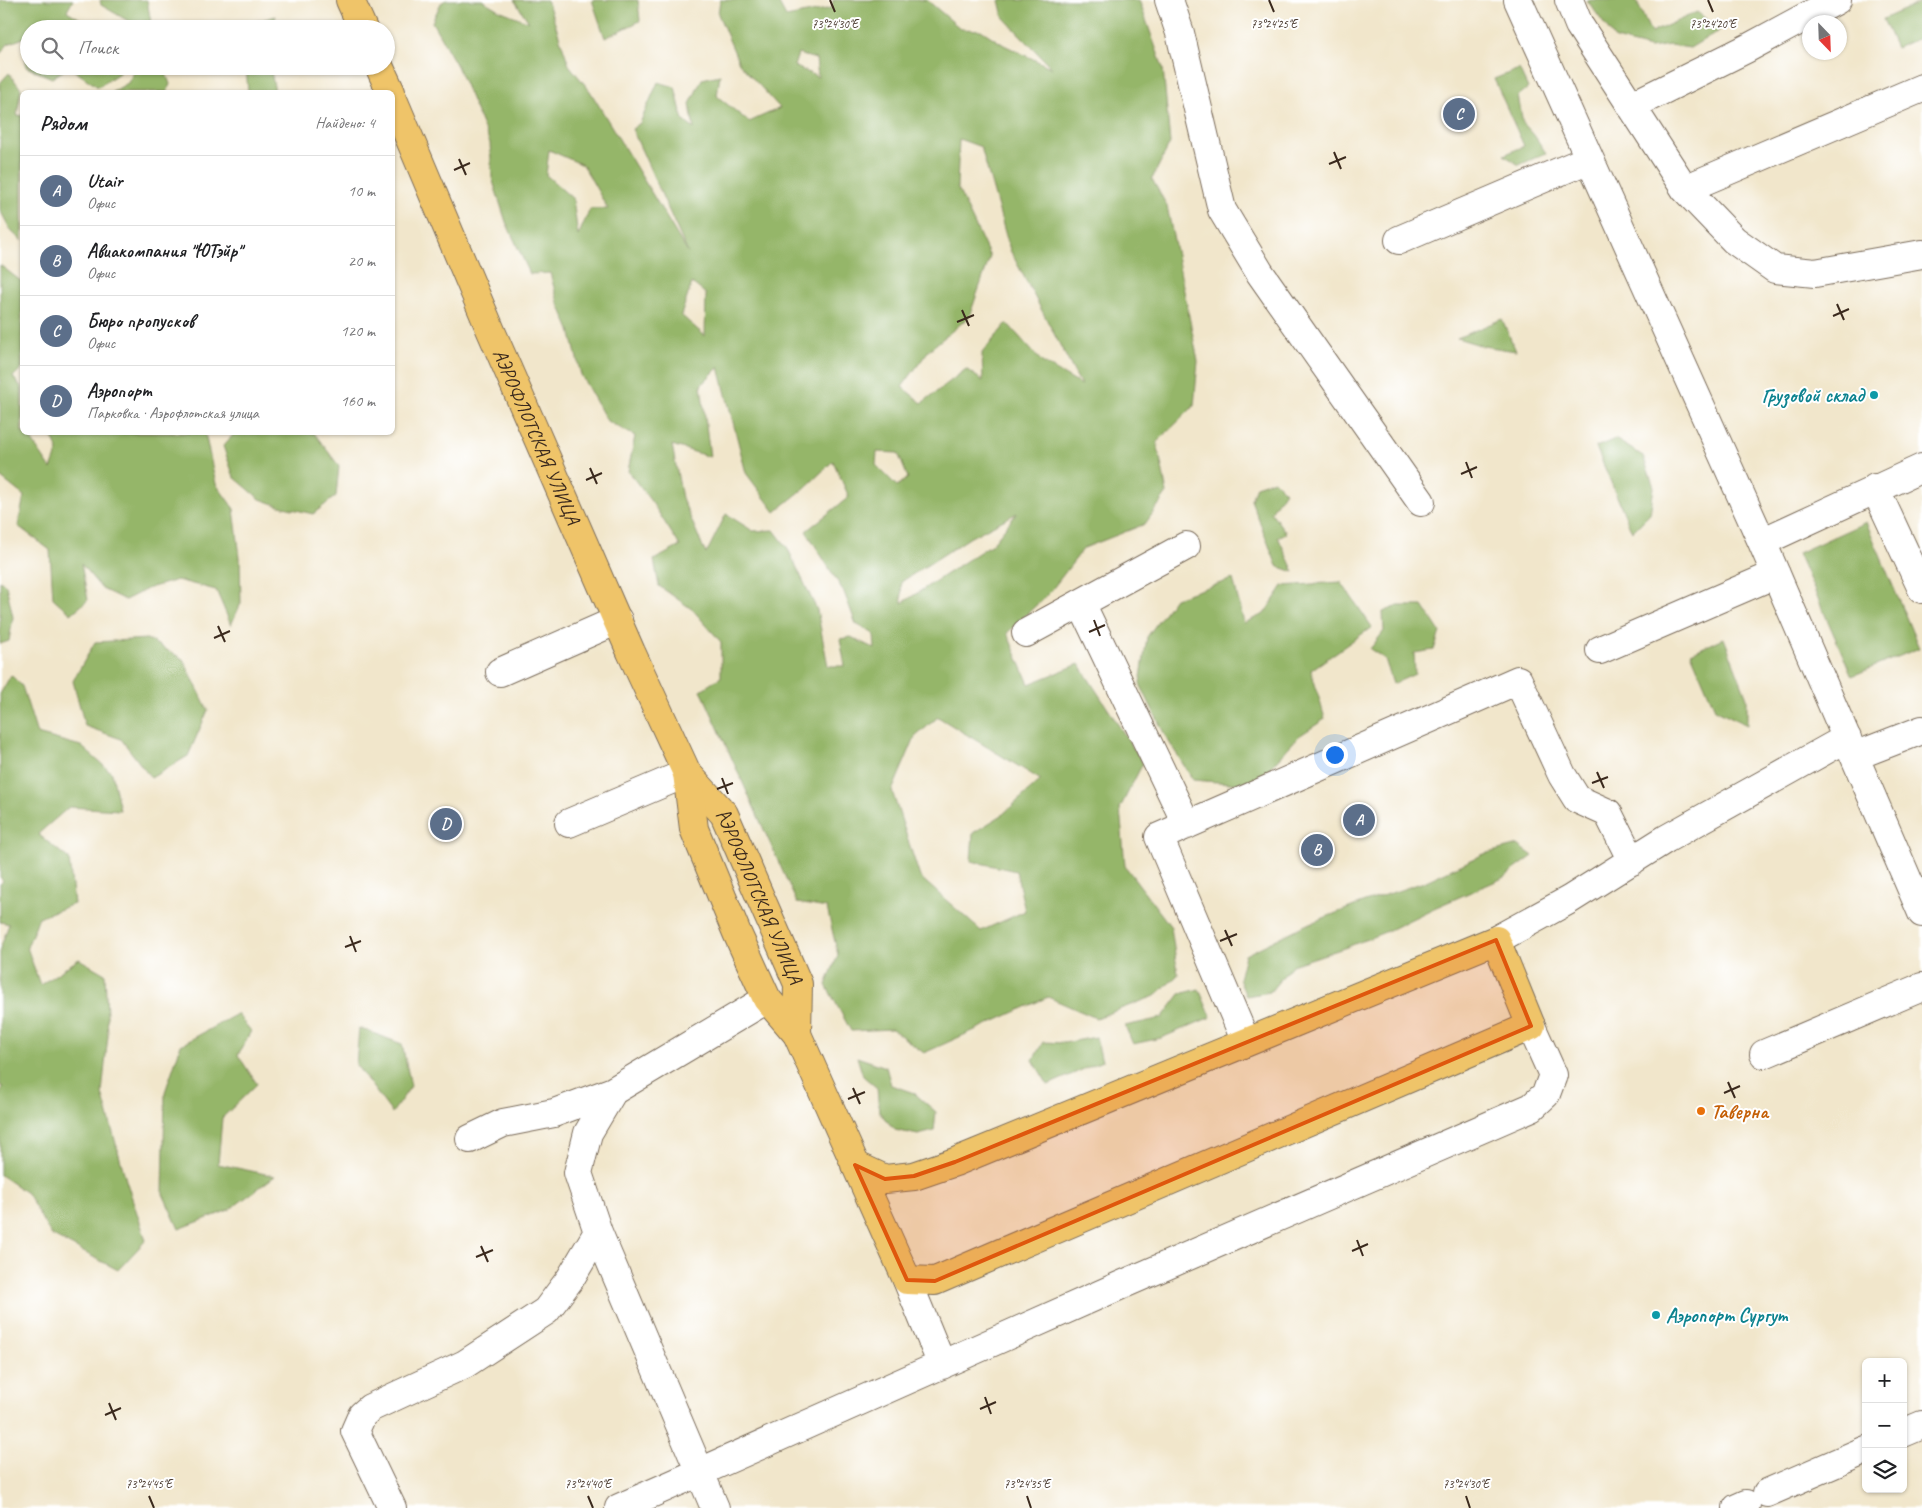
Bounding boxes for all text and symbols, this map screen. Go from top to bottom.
north arrow [1802,15,1847,60]
text: 73°24'30"E [812,16,860,32]
text: 73°24'25"E [1251,16,1299,32]
text: 73°24'20"E [1690,16,1738,32]
search box [20,20,395,75]
icon: search [38,34,66,62]
text: Поиск [78,36,118,60]
pin: C [1443,95,1475,133]
text: Рядом [40,110,87,136]
text: Найдено: 4 [315,113,375,133]
text: Utair [87,169,122,193]
text: A [52,181,60,201]
text: 10 m [348,181,375,201]
text: Офис [87,193,115,213]
text: Авиакомпания "ЮТэйр" [87,239,242,263]
text: B [52,251,60,271]
text: 20 m [348,251,375,271]
text: Офис [87,263,115,283]
text: Бюро пропусков [87,309,195,333]
text: C [52,321,60,341]
text: 120 m [341,321,375,341]
text: Офис [87,333,115,353]
street label: АЭРОФЛОТСКАЯ УЛИЦА [488,345,587,529]
text: Аэропорт [87,379,151,403]
place label: Грузовой склад [1762,383,1866,409]
marker: Грузовой склад [1868,389,1880,401]
text: D [51,391,61,411]
text: 160 m [341,391,375,411]
text: Парковка · Аэрофлотская улица [87,403,259,423]
your location [1322,742,1348,768]
pin: A [1343,801,1375,839]
street label: АЭРОФЛОТСКАЯ УЛИЦА [711,802,809,988]
pin: D [430,805,462,843]
pin: B [1301,831,1333,869]
place label: Таверна [1711,1099,1770,1124]
marker: Таверна [1695,1105,1707,1117]
place label: Аэропорт Сургут [1666,1303,1789,1328]
marker: Аэропорт Сургут [1650,1309,1662,1321]
map controls [1862,1358,1907,1493]
button: + [1862,1358,1907,1403]
button: − [1862,1403,1907,1448]
button: layers [1862,1448,1907,1493]
text: 73°24'45"E [126,1476,174,1492]
text: 73°24'40"E [565,1476,613,1492]
text: 73°24'35"E [1004,1476,1052,1492]
text: 73°24'30"E [1443,1476,1491,1492]

